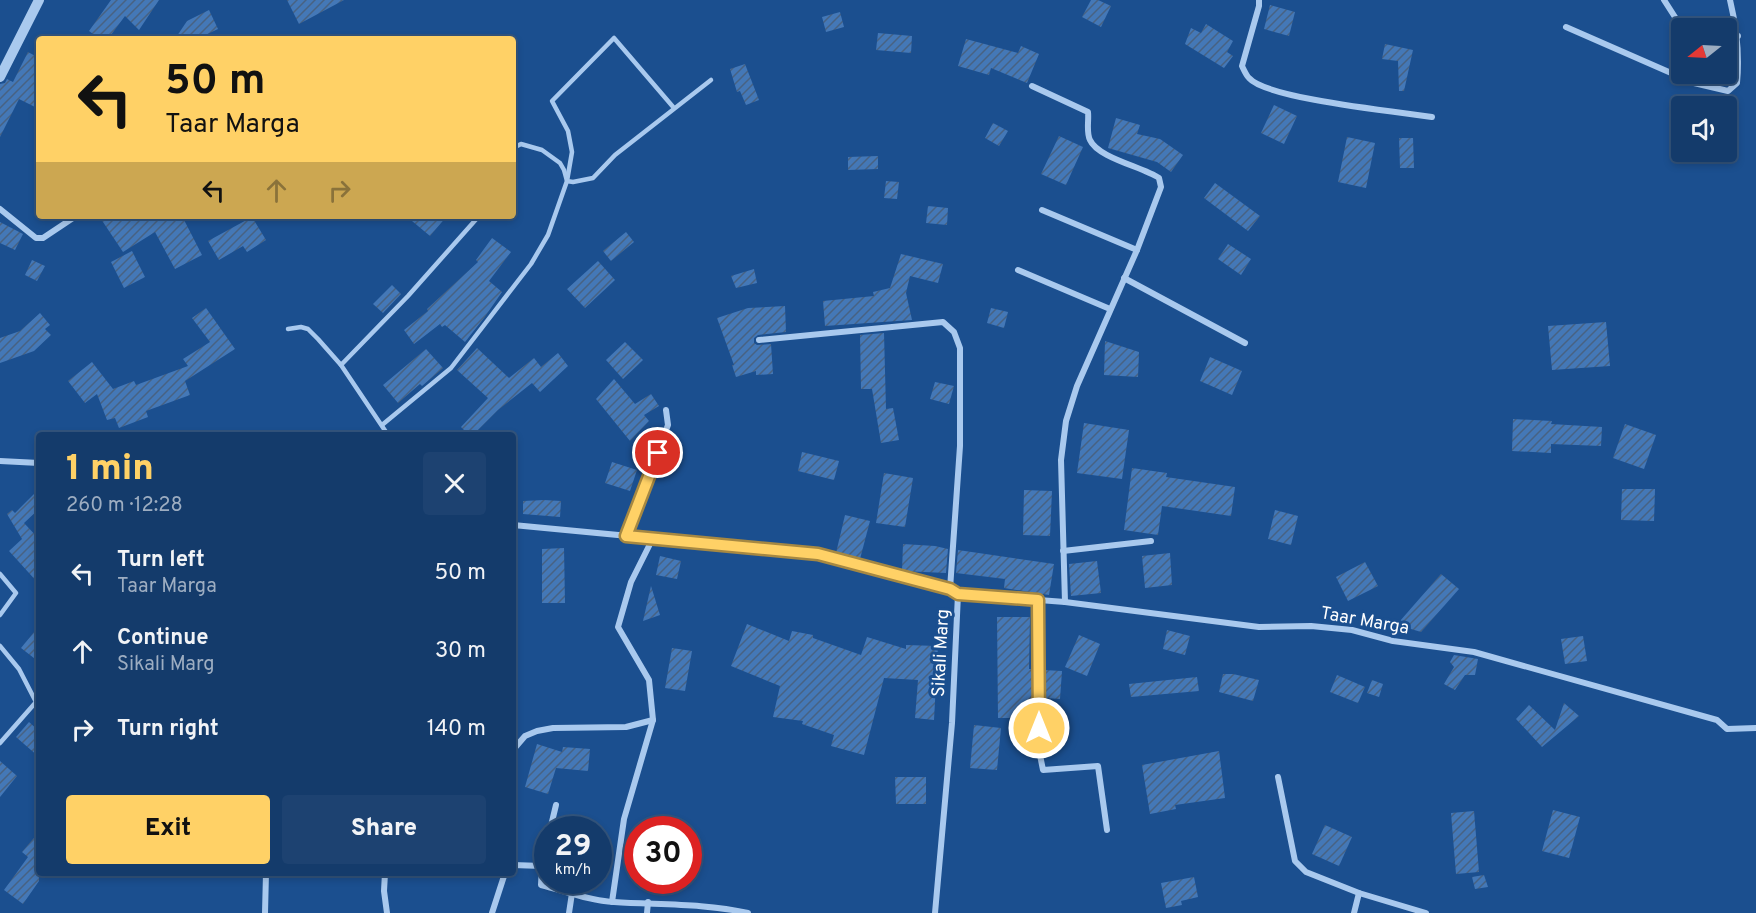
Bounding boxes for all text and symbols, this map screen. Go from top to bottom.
north arrow [1671,18,1737,84]
map controls [1671,18,1737,162]
text: 50 m [165,56,266,109]
icon: left [66,60,144,138]
button: sound [1671,96,1737,162]
text: Taar Marga [165,108,300,142]
icon: left [197,174,230,207]
icon: ahead [260,174,293,207]
icon: right [323,174,356,207]
pin [632,427,683,478]
icon: arrive [641,436,674,469]
text: 1 min [66,447,154,493]
button: close [423,452,486,515]
text: 260 m · 12:28 [66,493,183,519]
text: Turn left [117,547,205,574]
icon: left [66,557,99,590]
text: 50 m [434,560,486,587]
text: Taar Marga [117,574,217,600]
street label: Taar Marga [1319,602,1411,641]
street label: Sikali Marg [928,609,955,698]
text: Continue [117,625,208,652]
icon: ahead [66,635,99,668]
text: 30 m [435,638,486,665]
text: Sikali Marg [117,652,215,678]
position arrow [1007,696,1071,760]
icon: right [66,713,99,746]
text: Turn right [117,716,219,743]
text: 140 m [427,716,486,743]
button: Exit [66,795,270,864]
button: Share [282,795,486,864]
speed limit sign: 30 [624,816,702,894]
text: 29 [555,829,591,866]
text: km/h [555,861,591,880]

